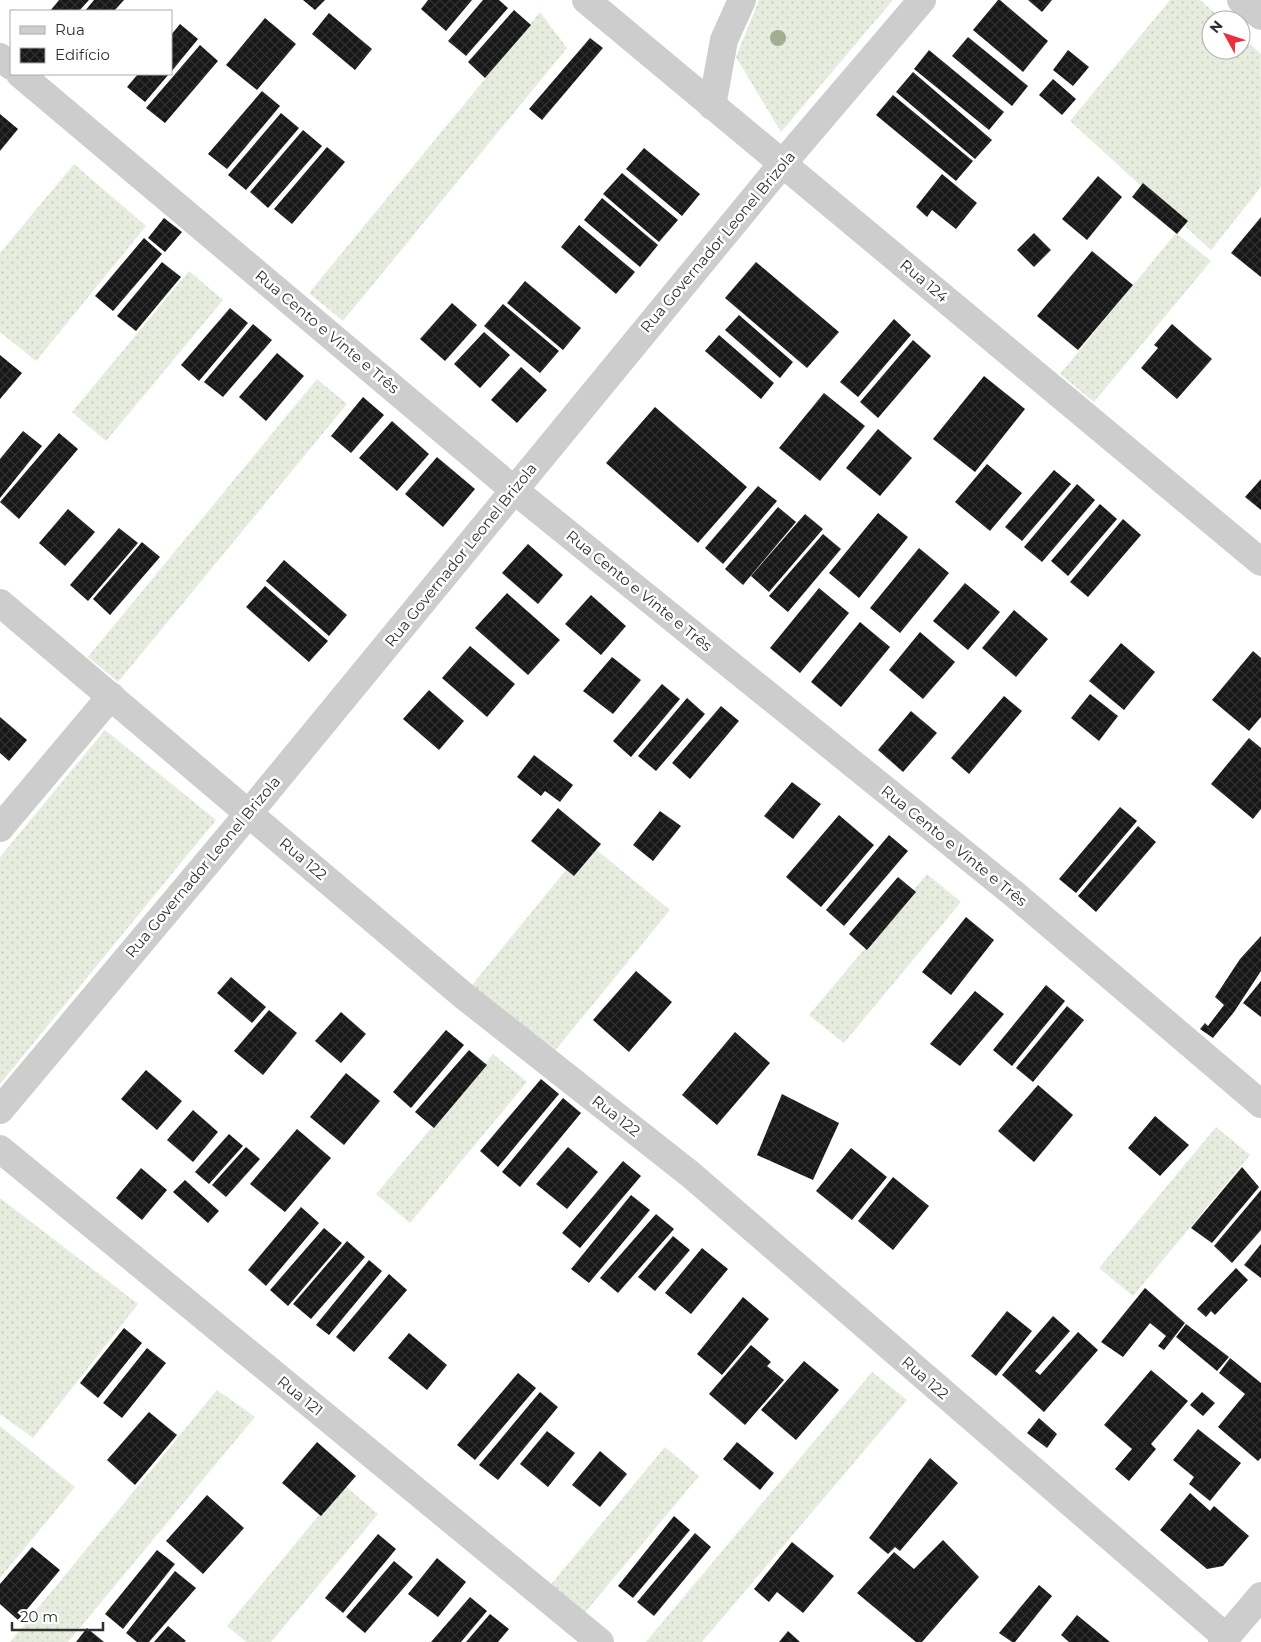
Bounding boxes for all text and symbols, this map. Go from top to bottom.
legend [10,10,172,75]
north arrow [1201,10,1251,60]
text: N [1206,17,1227,37]
text: Rua [55,20,85,39]
text: Edifício [55,45,110,64]
street label: Rua Governador Leonel Brizola [636,147,799,336]
street label: Rua 124 [896,255,952,306]
street label: Rua Cento e Vinte e Três [251,266,403,397]
street label: Rua Governador Leonel Brizola [380,459,541,651]
street label: Rua Cento e Vinte e Três [563,526,716,655]
street label: Rua Governador Leonel Brizola [121,772,284,961]
street label: Rua Cento e Vinte e Três [878,781,1031,910]
street label: Rua 122 [276,833,331,884]
street label: Rua 122 [588,1091,644,1140]
street label: Rua 122 [898,1352,953,1403]
street label: Rua 121 [274,1372,327,1420]
scale bar [12,1600,104,1632]
text: 20 m [20,1607,58,1626]

